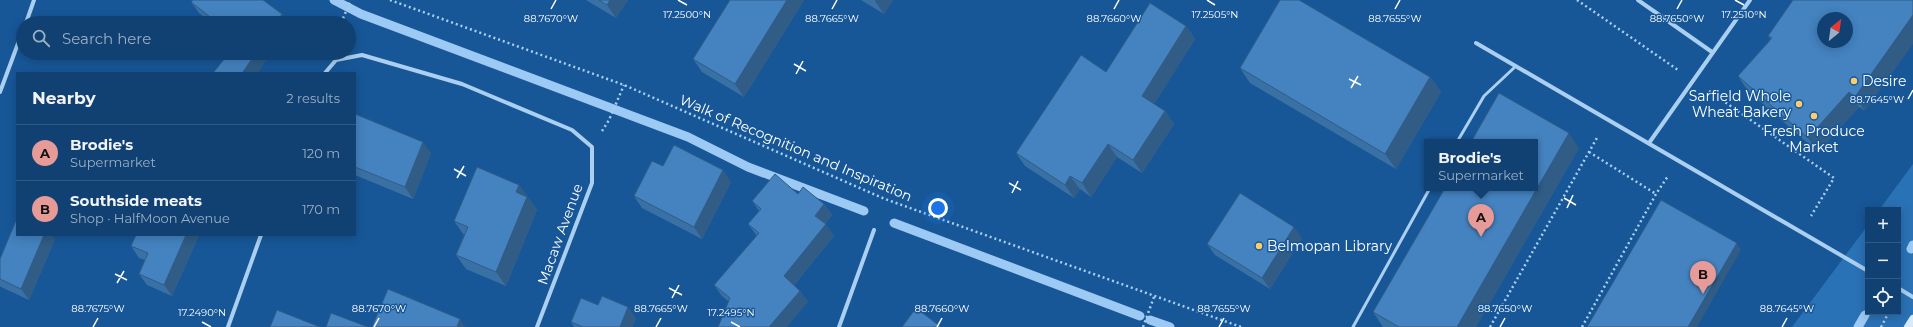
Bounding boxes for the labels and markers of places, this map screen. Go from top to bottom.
place label: Desire [1862,72,1907,90]
marker: Desire [1849,76,1859,86]
place label: Sarfield Whole Wheat Bakery [1689,87,1791,121]
marker: Sarfield Whole Wheat Bakery [1794,99,1804,109]
marker: Fresh Produce Market [1809,111,1819,121]
place label: Fresh Produce Market [1763,122,1865,156]
pin: A [1468,204,1494,237]
place label: Belmopan Library [1267,237,1393,255]
marker: Belmopan Library [1254,241,1264,251]
pin: B [1690,261,1716,294]

